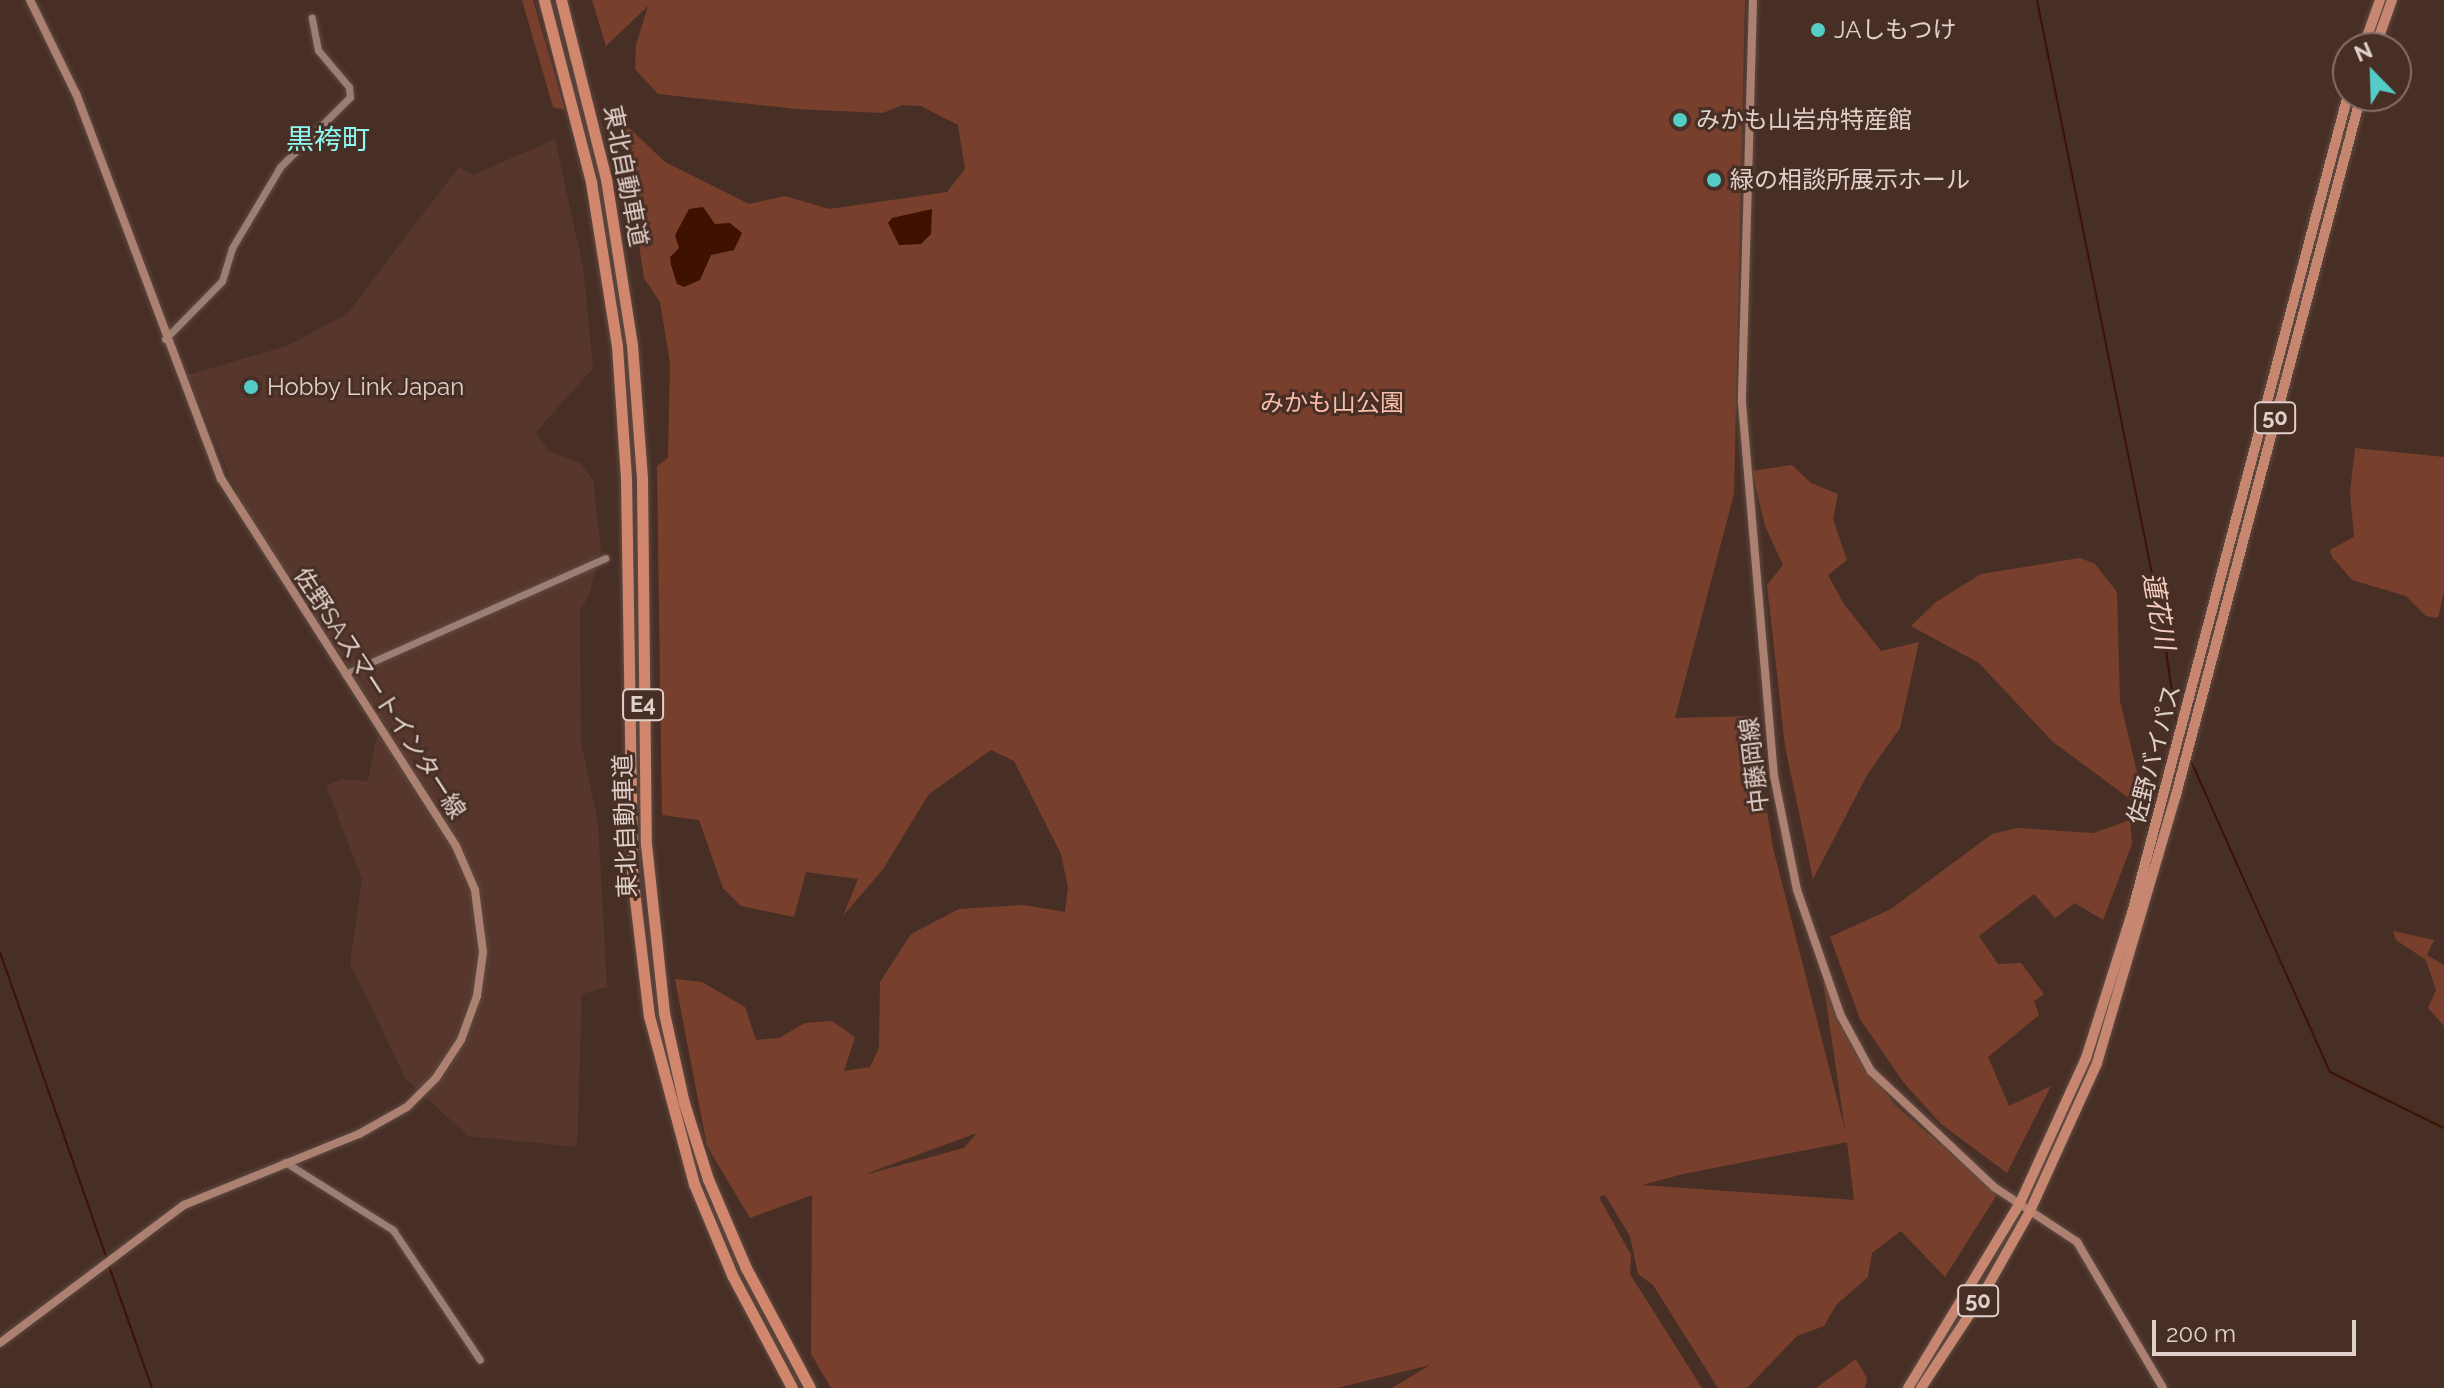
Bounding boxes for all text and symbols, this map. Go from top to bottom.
place label: JAしもつけ [1834,16,1957,44]
marker: JAしもつけ [1809,21,1827,39]
north arrow [2332,32,2412,112]
text: N [2351,37,2376,67]
street label: 東北自動車道 [598,103,654,249]
place label: みかも山岩舟特産館 [1696,106,1912,134]
marker: みかも山岩舟特産館 [1671,111,1689,129]
district label: 黒袴町 [286,123,370,157]
place label: 緑の相談所展示ホール [1730,166,1970,194]
marker: 緑の相談所展示ホール [1705,171,1723,189]
place label: Hobby Link Japan [267,373,465,401]
marker: Hobby Link Japan [242,378,260,396]
park label: みかも山公園 [1260,389,1404,417]
road number: 50 [2253,400,2297,436]
street label: 佐野SAスマートインター線 [288,562,472,824]
water label: 蓮花川 [2136,570,2180,652]
street label: 佐野バイパス [2121,681,2187,827]
road number: E4 [621,687,665,723]
street label: 中藤岡線 [1734,716,1774,814]
street label: 東北自動車道 [608,754,642,898]
road number: 50 [1956,1283,2000,1319]
scale bar [2156,1304,2360,1354]
text: 200 m [2166,1319,2236,1348]

